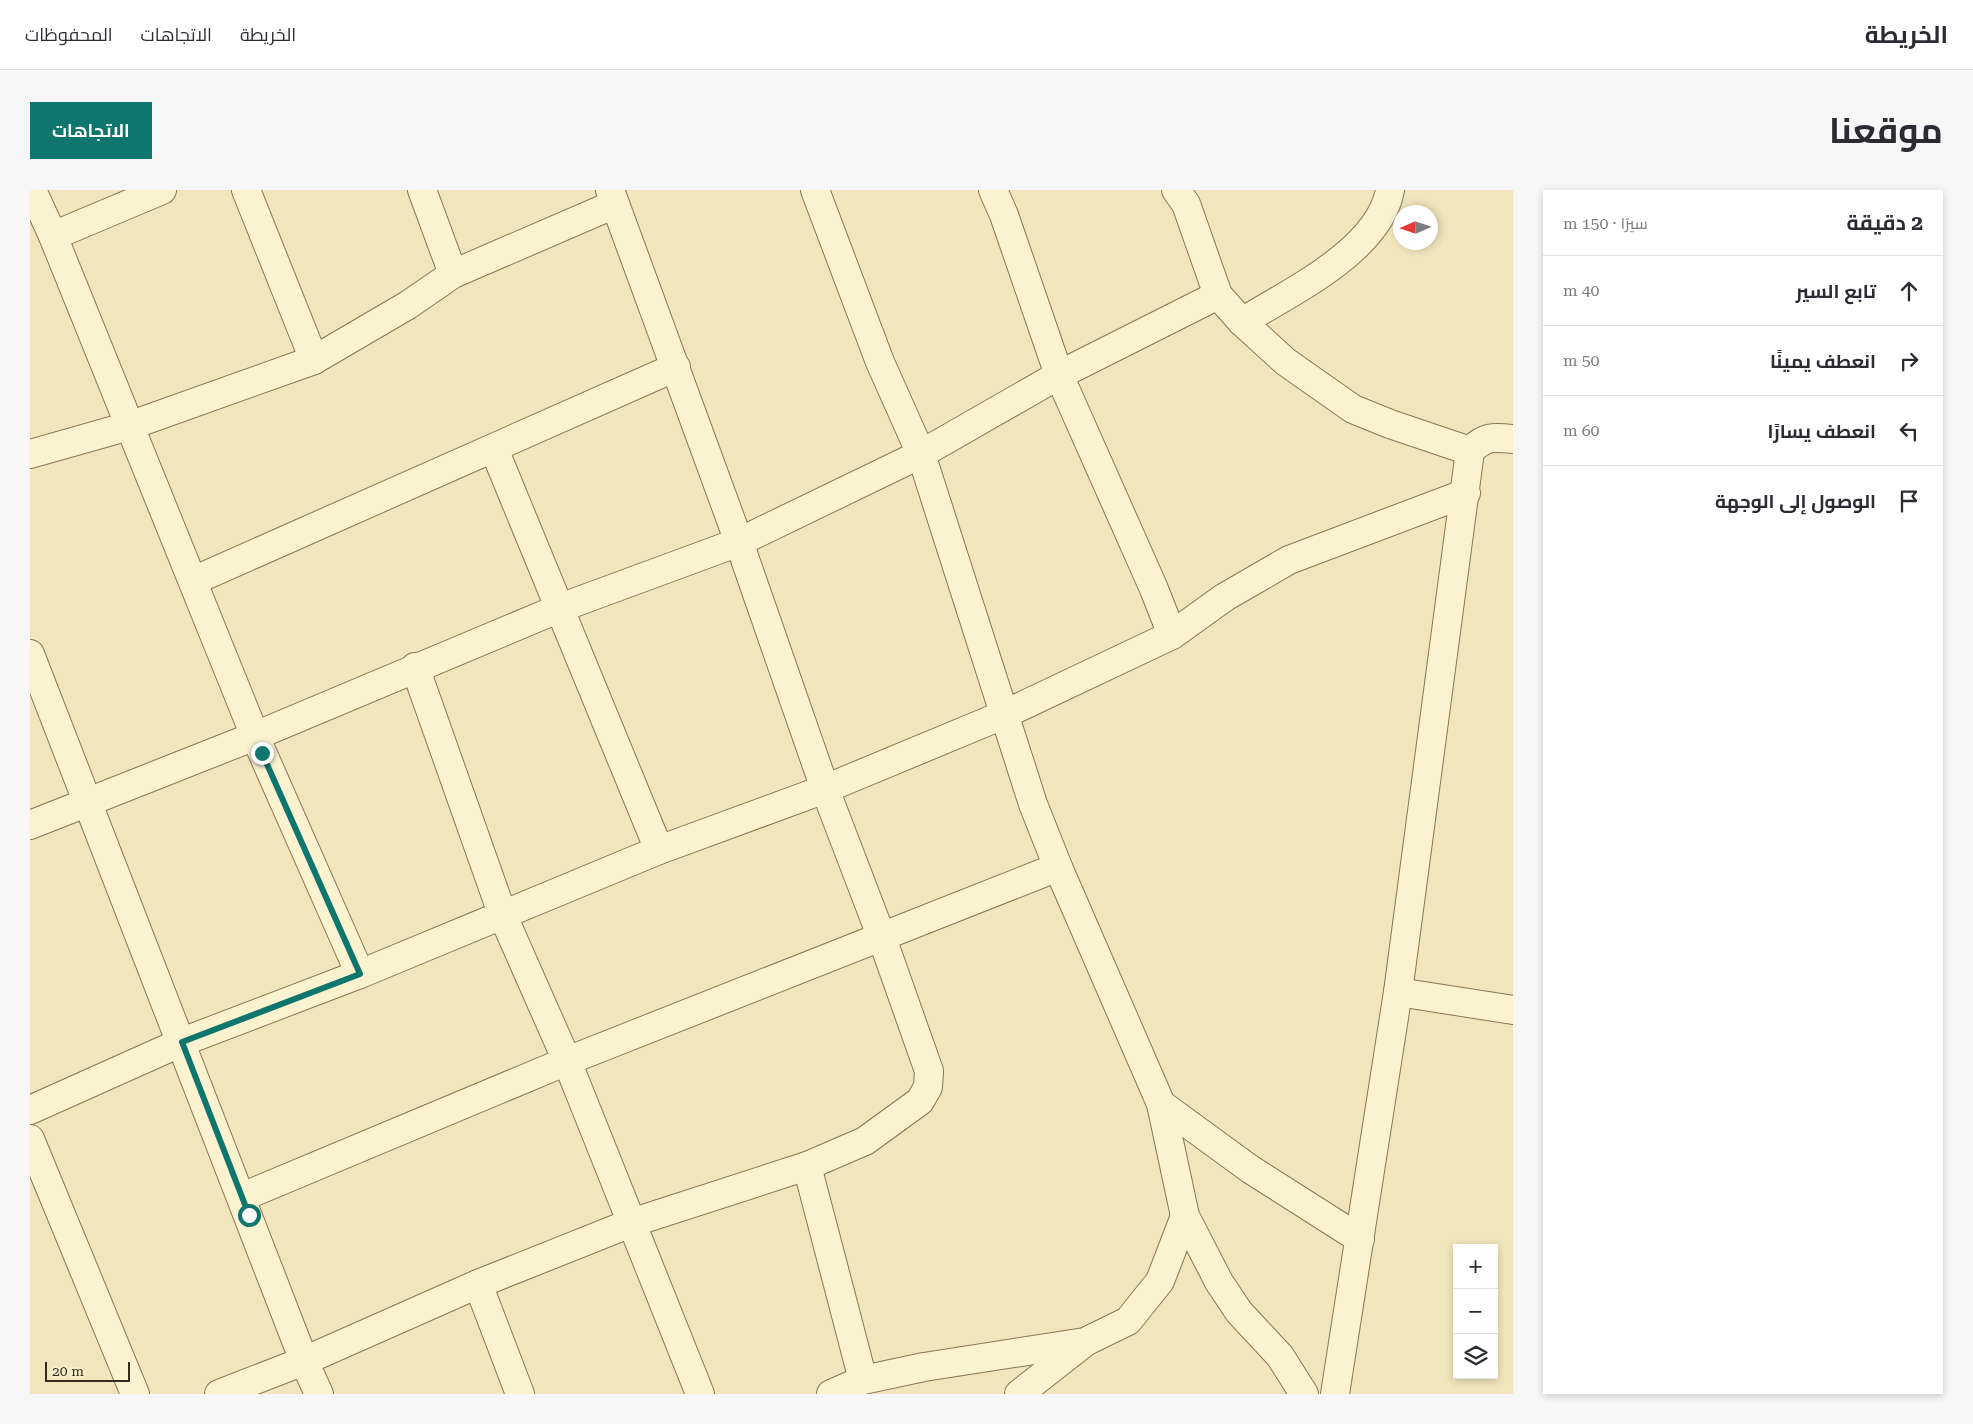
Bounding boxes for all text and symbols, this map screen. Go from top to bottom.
text: الخريطة [1865,21,1948,49]
text: المحفوظات [25,24,113,45]
text: الاتجاهات [141,24,212,45]
text: الخريطة [240,24,296,45]
button: الاتجاهات [30,102,152,159]
text: موقعنا [1829,111,1943,152]
north arrow [1393,205,1438,250]
text: 2 دقيقة [1847,211,1923,235]
text: سيرًا · 150 m [1563,214,1648,233]
icon: ahead [1895,277,1923,305]
text: تابع السير [1796,280,1876,303]
text: 40 m [1563,281,1600,300]
icon: right [1895,347,1923,375]
text: انعطف يمينًا [1770,350,1876,373]
text: 50 m [1563,351,1600,370]
icon: left [1895,417,1923,445]
text: انعطف يسارًا [1768,420,1876,443]
text: 60 m [1563,421,1600,440]
icon: arrive [1895,487,1923,515]
text: الوصول إلى الوجهة [1715,490,1876,513]
route end [251,742,274,765]
route start [238,1204,261,1227]
map controls [1453,1244,1498,1379]
button: + [1453,1244,1498,1289]
button: − [1453,1289,1498,1334]
button: layers [1453,1334,1498,1379]
scale bar [45,1359,130,1382]
text: 20 m [52,1363,84,1379]

